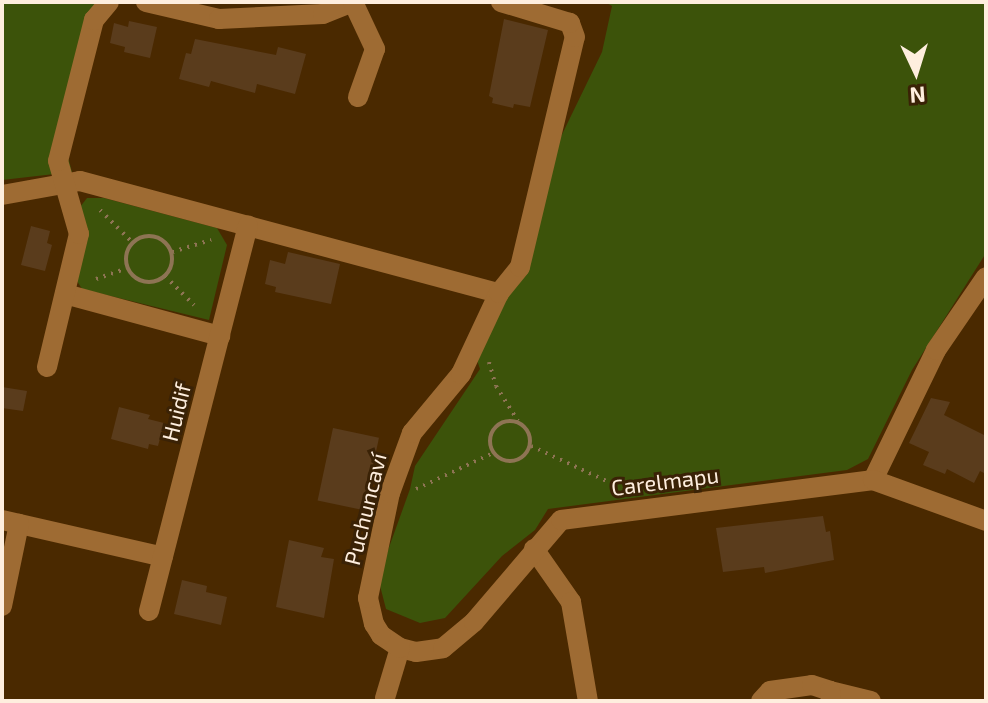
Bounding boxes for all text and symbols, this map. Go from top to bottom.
north arrow [876,32,956,112]
text: N [909,82,927,109]
street label: Huidif [156,380,196,444]
street label: Puchuncaví [338,450,392,568]
street label: Carelmapu [610,461,720,501]

